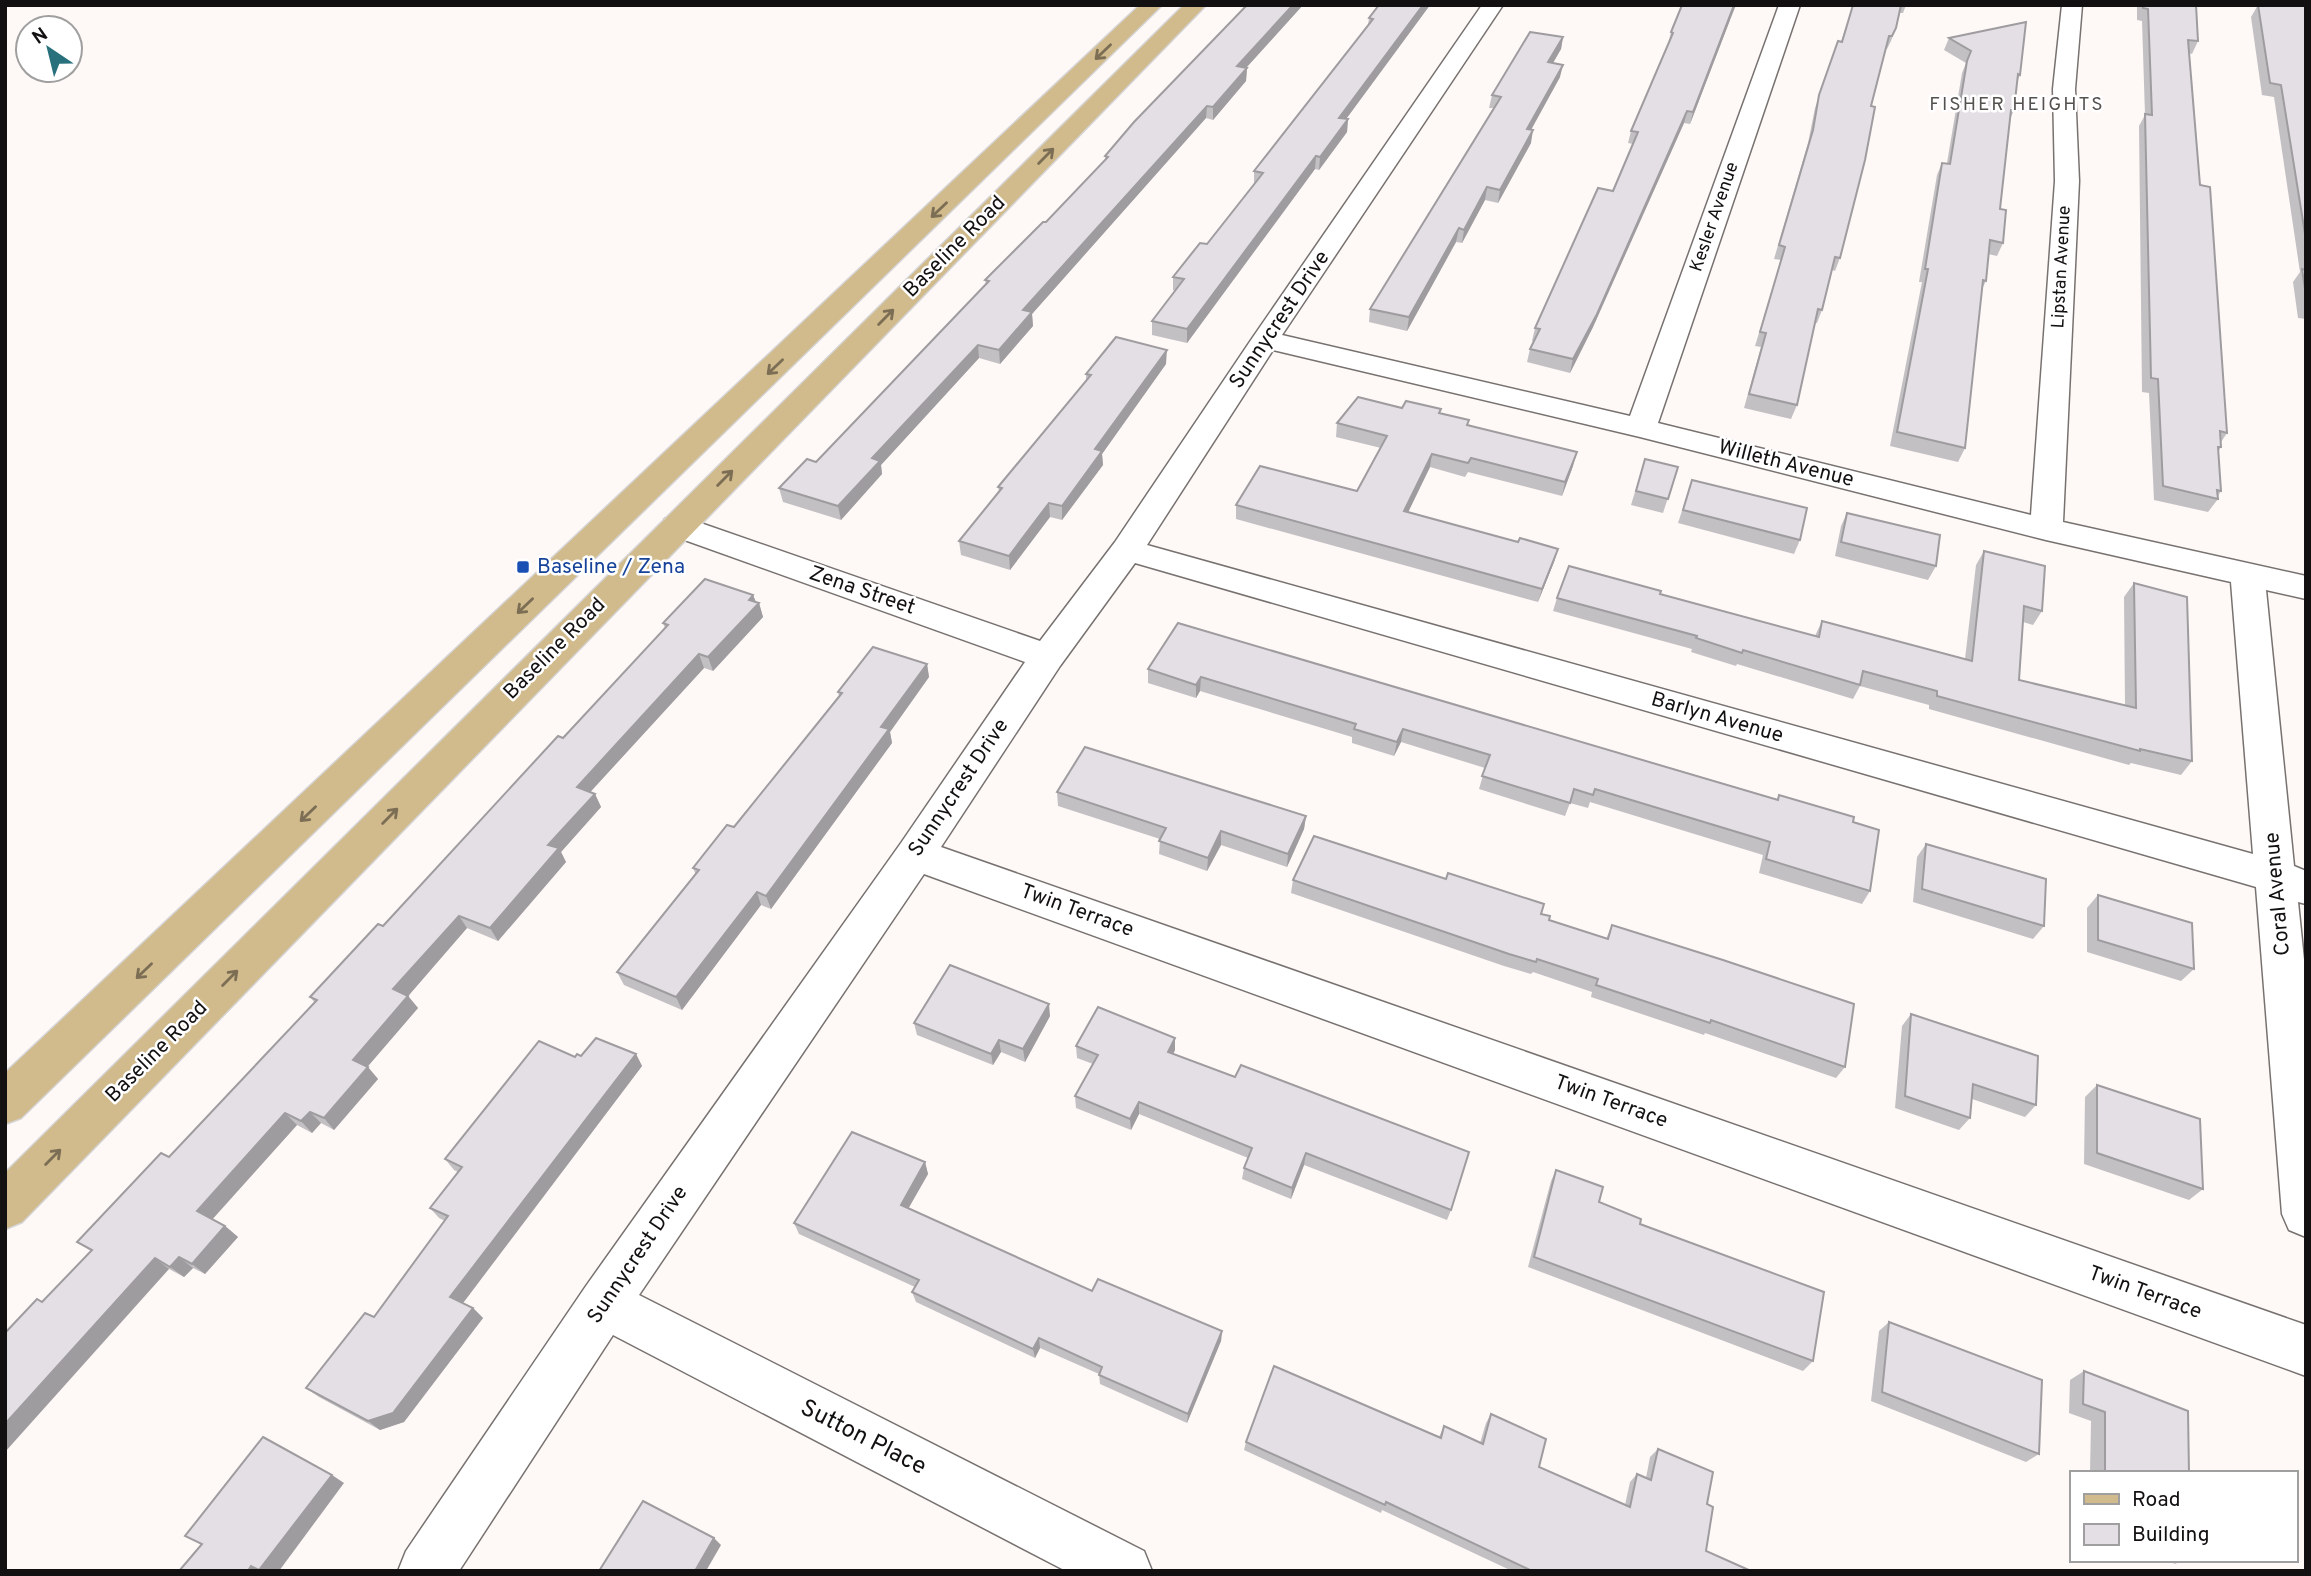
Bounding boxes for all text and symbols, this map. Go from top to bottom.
north arrow [14,14,84,84]
text: N [28,23,53,50]
one-way arrow [1095,44,1112,61]
district label: FISHER HEIGHTS [1929,93,2105,117]
one-way arrow [1037,147,1054,164]
street label: Kesler Avenue [1685,159,1745,275]
street label: Baseline Road [898,190,1012,304]
one-way arrow [931,201,948,218]
street label: Lipstan Avenue [2047,205,2077,329]
street label: Sunnycrest Drive [1224,246,1336,394]
one-way arrow [877,308,894,325]
one-way arrow [766,359,783,376]
street label: Willeth Avenue [1715,434,1857,494]
one-way arrow [716,470,733,487]
place label: Baseline / Zena [537,554,685,581]
marker: Baseline / Zena [515,559,531,575]
street label: Zena Street [805,560,919,622]
street label: Baseline Road [498,592,612,706]
one-way arrow [517,597,534,614]
street label: Barlyn Avenue [1648,686,1786,750]
street label: Sunnycrest Drive [903,714,1015,862]
one-way arrow [300,805,317,822]
one-way arrow [382,808,399,825]
street label: Coral Avenue [2259,831,2297,957]
street label: Twin Terrace [1017,878,1137,944]
one-way arrow [135,963,152,980]
one-way arrow [222,969,239,986]
street label: Baseline Road [100,995,214,1109]
street label: Twin Terrace [1551,1069,1671,1135]
one-way arrow [45,1149,62,1166]
street label: Sunnycrest Drive [582,1181,694,1329]
street label: Twin Terrace [2085,1260,2205,1326]
street label: Sutton Place [795,1393,931,1483]
legend [2070,1471,2297,1562]
text: Road [2132,1487,2181,1514]
text: Building [2132,1522,2210,1549]

